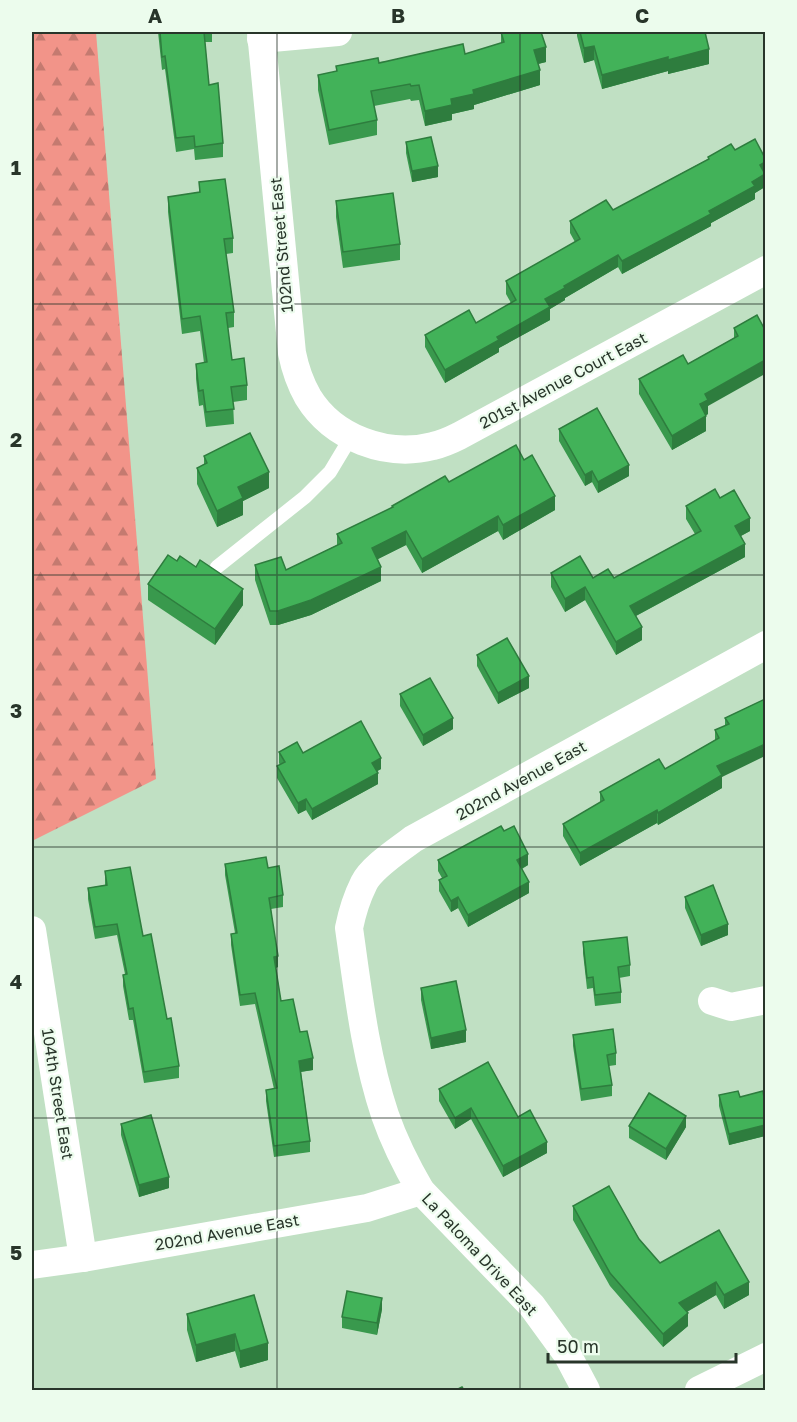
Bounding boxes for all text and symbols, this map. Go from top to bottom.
text: A [148,3,162,27]
text: B [391,3,405,27]
text: C [635,3,649,27]
text: 1 [11,155,21,179]
street label: 102nd Street East [265,177,297,313]
street label: 201st Avenue Court East [476,327,650,433]
text: 2 [10,427,22,451]
text: 3 [10,698,22,722]
street label: 202nd Avenue East [452,736,590,824]
text: 4 [10,969,22,993]
street label: 104th Street East [38,1027,78,1161]
street label: La Paloma Drive East [418,1188,542,1320]
street label: 202nd Avenue East [153,1209,301,1255]
text: 5 [10,1240,22,1264]
scale bar [548,1326,736,1364]
text: 50 m [557,1335,599,1357]

